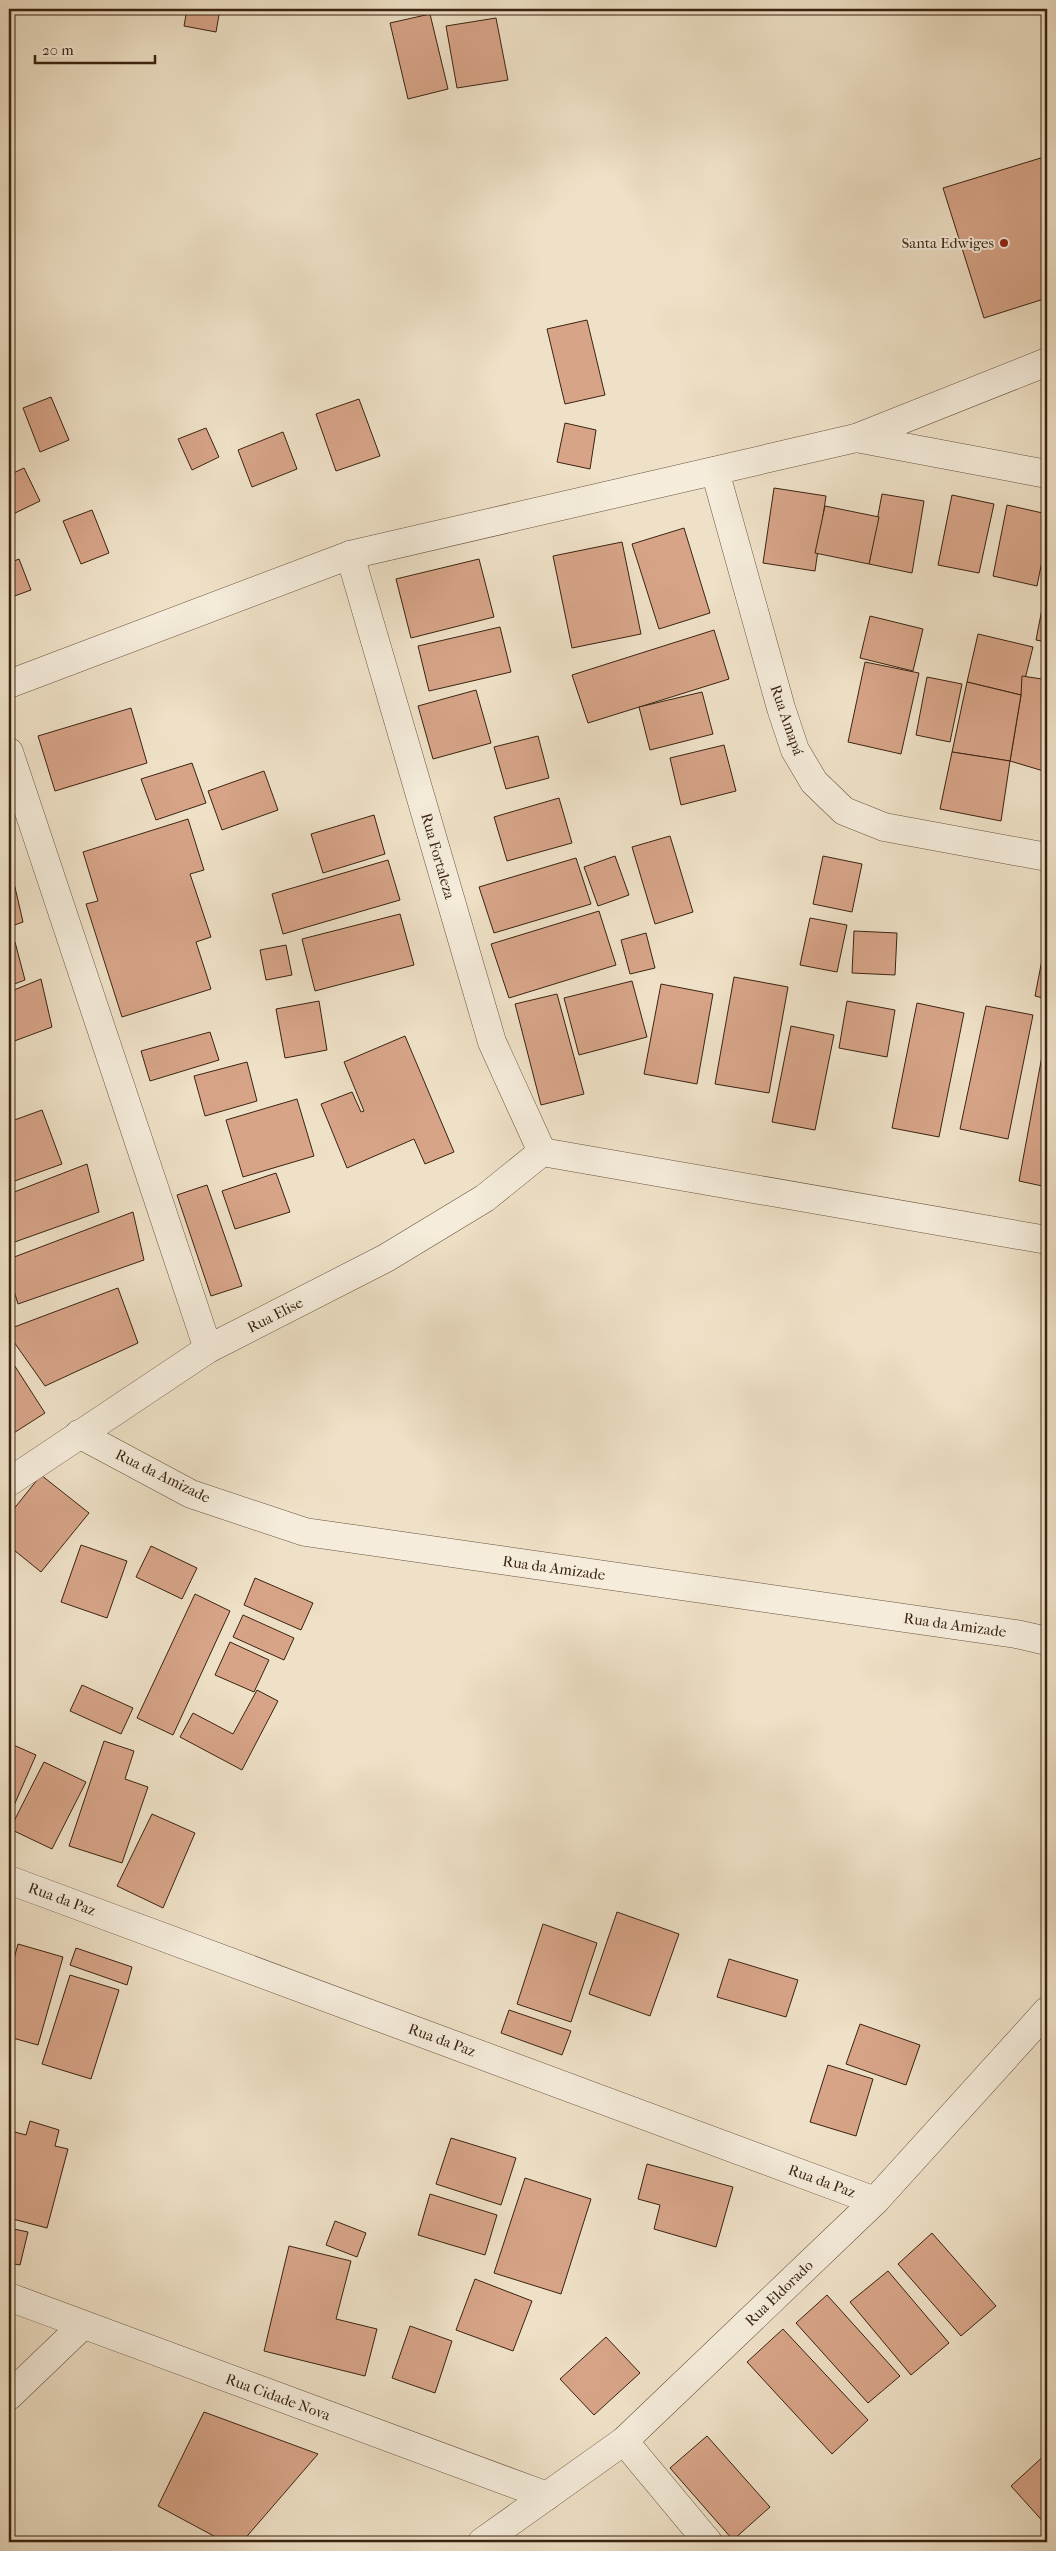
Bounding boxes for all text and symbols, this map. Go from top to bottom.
scale bar [35,32,155,64]
text: 20 m [42,41,74,59]
place label: Santa Edwiges [901,234,994,252]
marker: Santa Edwiges [998,237,1010,249]
street label: Rua Amapá [767,682,808,759]
street label: Rua Fortaleza [417,811,459,902]
street label: Rua Elise [244,1293,306,1337]
street label: Rua da Amizade [113,1445,214,1507]
street label: Rua da Amizade [502,1552,607,1584]
street label: Rua da Amizade [903,1609,1008,1641]
street label: Rua da Paz [26,1879,98,1920]
street label: Rua da Paz [406,2020,478,2061]
street label: Rua da Paz [786,2161,858,2202]
street label: Rua Eldorado [741,2256,817,2330]
street label: Rua Cidade Nova [223,2370,334,2425]

